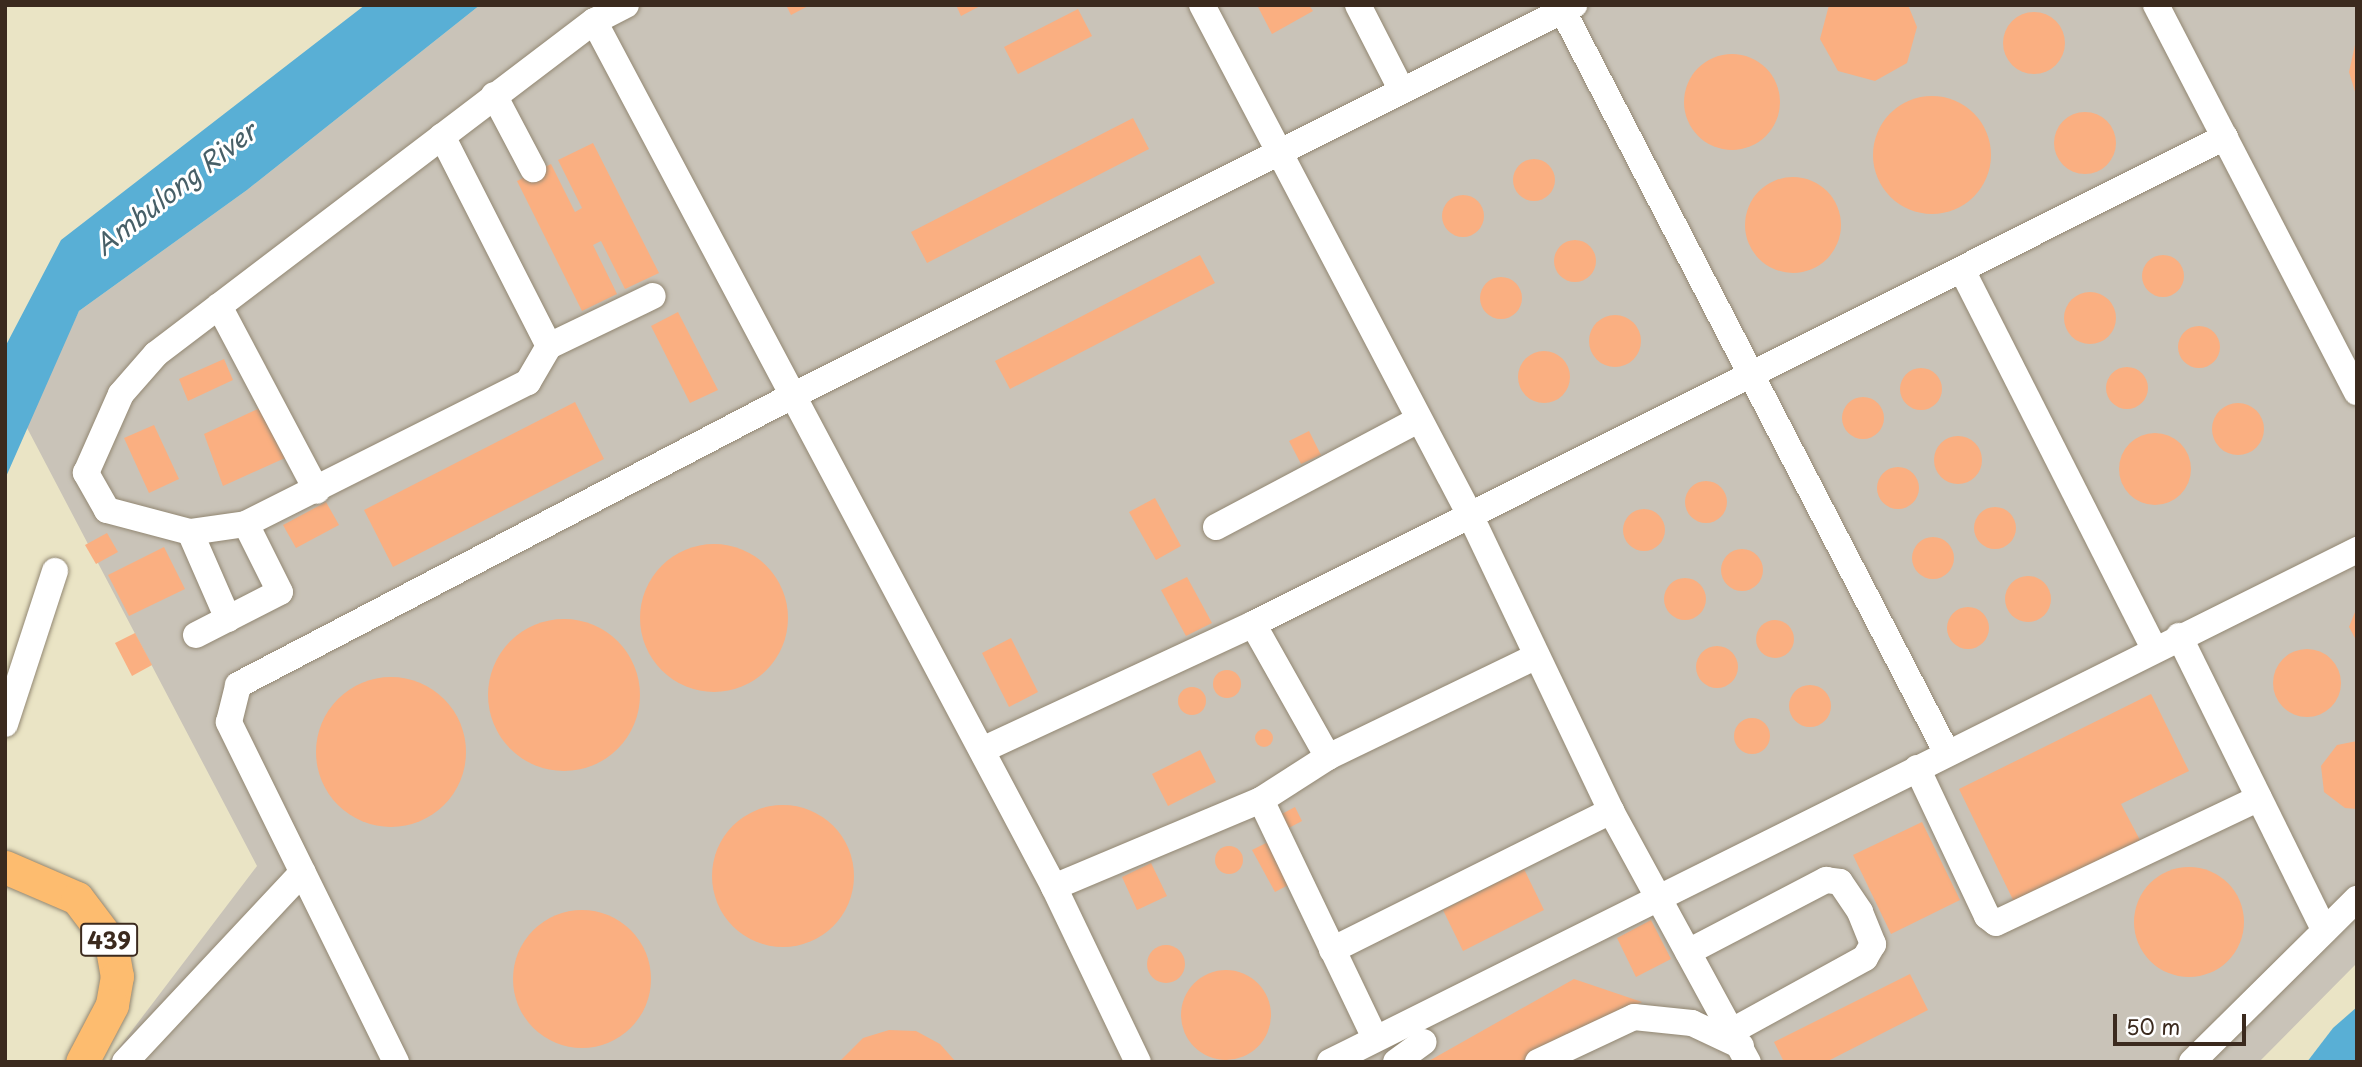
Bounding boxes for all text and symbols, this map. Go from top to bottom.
water label: Ambulong River [88,115,262,261]
road number: 439 [79,920,139,959]
scale bar [2117,1000,2250,1044]
text: 50 m [2126,1010,2180,1042]

